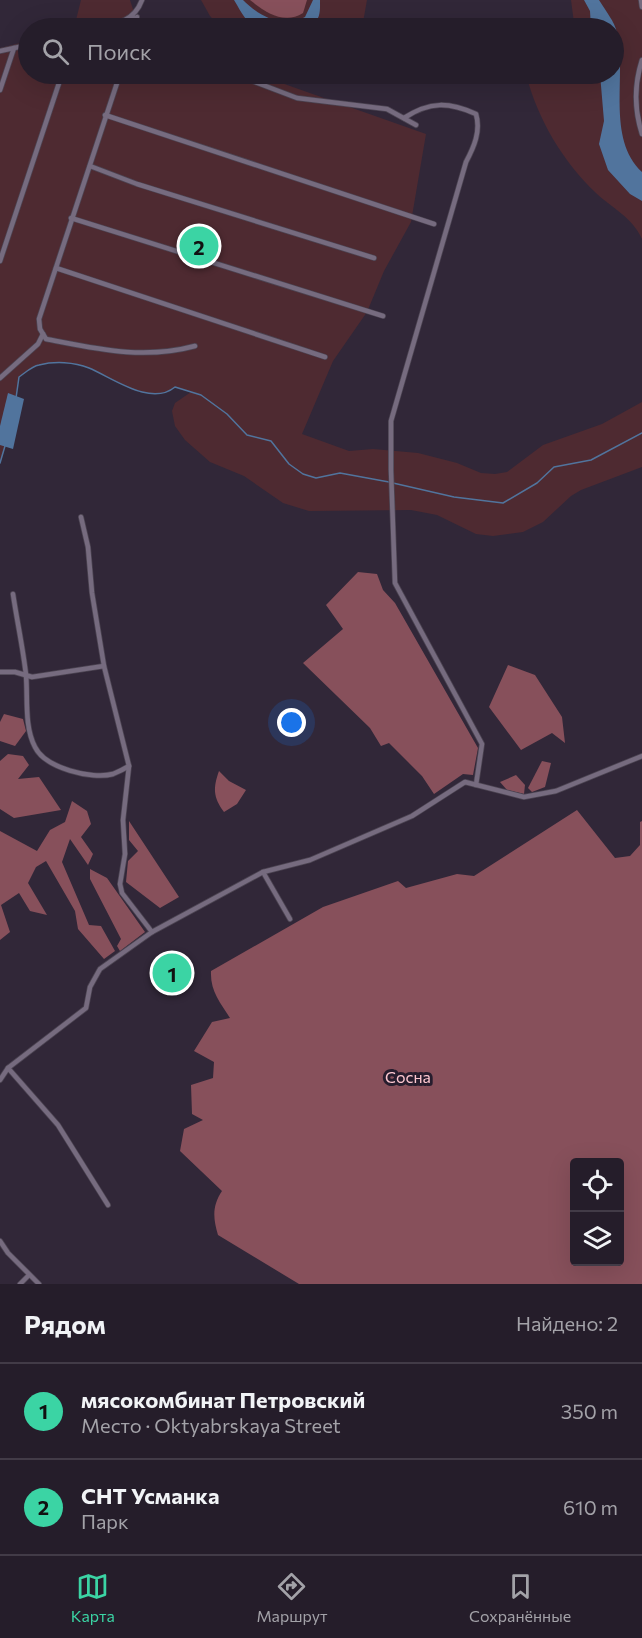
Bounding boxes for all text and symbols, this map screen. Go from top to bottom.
search box [18,18,624,84]
icon: search [39,35,72,68]
text: Поиск [87,38,152,65]
pin: 2 [180,224,218,268]
your location [277,708,306,737]
pin: 1 [152,950,192,996]
park label: Сосна [385,1067,431,1086]
map controls [570,1158,624,1266]
button: locate [570,1158,624,1212]
button: layers [570,1212,624,1266]
text: Рядом [24,1308,106,1339]
text: Найдено: 2 [516,1311,618,1335]
text: мясокомбинат Петровский [81,1386,365,1413]
text: 1 [39,1399,48,1423]
text: 350 m [561,1399,618,1423]
text: Место · Oktyabrskaya Street [81,1413,341,1437]
text: СНТ Усманка [81,1482,219,1509]
text: 2 [38,1495,49,1519]
text: 610 m [563,1495,618,1519]
text: Парк [81,1509,129,1533]
tab: Карта [71,1570,115,1625]
tab: Маршрут [256,1570,328,1625]
tab: Сохранённые [469,1570,571,1625]

